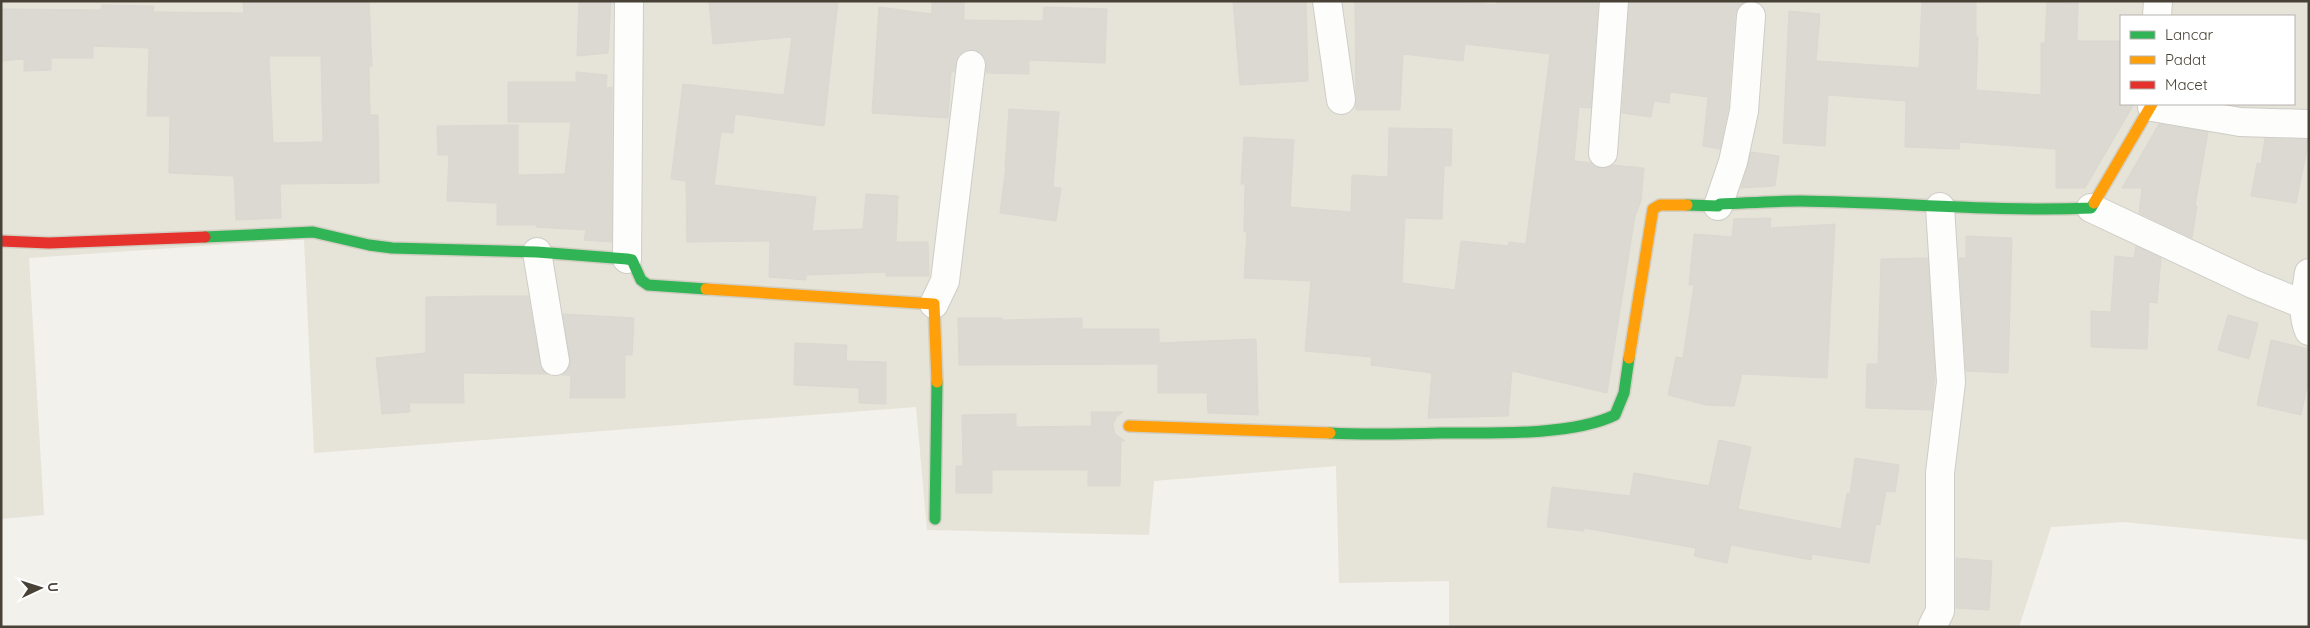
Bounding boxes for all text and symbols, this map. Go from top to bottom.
legend [2120,15,2295,105]
text: Lancar [2165,25,2214,44]
text: Padat [2165,50,2206,69]
text: Macet [2165,75,2208,94]
north arrow [15,563,65,613]
text: U [44,582,62,593]

